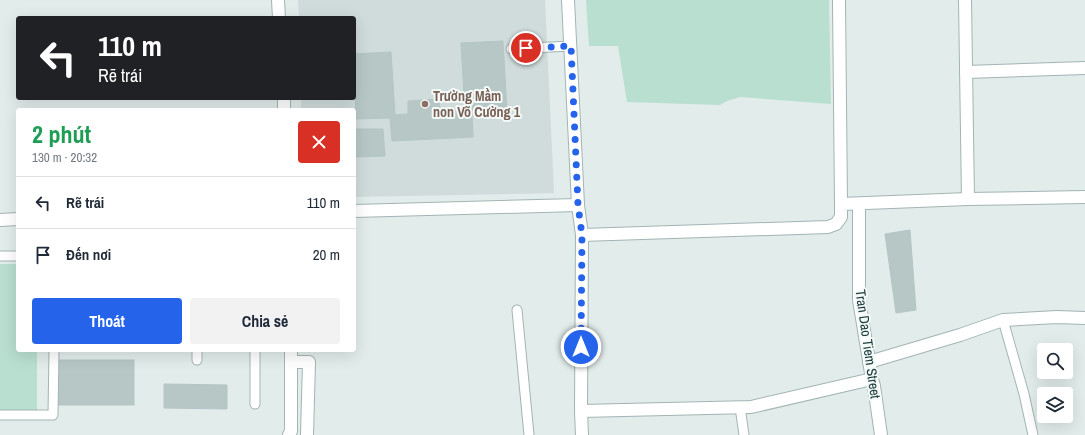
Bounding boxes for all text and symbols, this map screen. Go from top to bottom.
text: 110 m [98,27,162,65]
pin [509,31,543,65]
icon: left [32,32,84,84]
icon: arrive [515,37,537,59]
text: Rẽ trái [98,63,142,88]
place label: Trường Mầm non Võ Cường 1 [433,87,521,121]
marker: Trường Mầm non Võ Cường 1 [420,99,430,109]
text: 2 phút [32,118,91,150]
button: close [298,121,340,163]
text: 130 m · 20:32 [32,149,97,166]
icon: left [32,192,54,214]
text: Rẽ trái [66,192,104,213]
text: 110 m [307,192,340,213]
icon: arrive [32,244,54,266]
text: Đến nơi [66,244,111,265]
text: 20 m [313,244,340,265]
street label: Tran Dao Tiem Street [851,288,885,400]
button: Thoát [32,298,182,344]
button: Chia sẻ [190,298,340,344]
position arrow [560,326,602,368]
map controls [1037,343,1073,423]
button: search [1037,343,1073,379]
button: layers [1037,387,1073,423]

